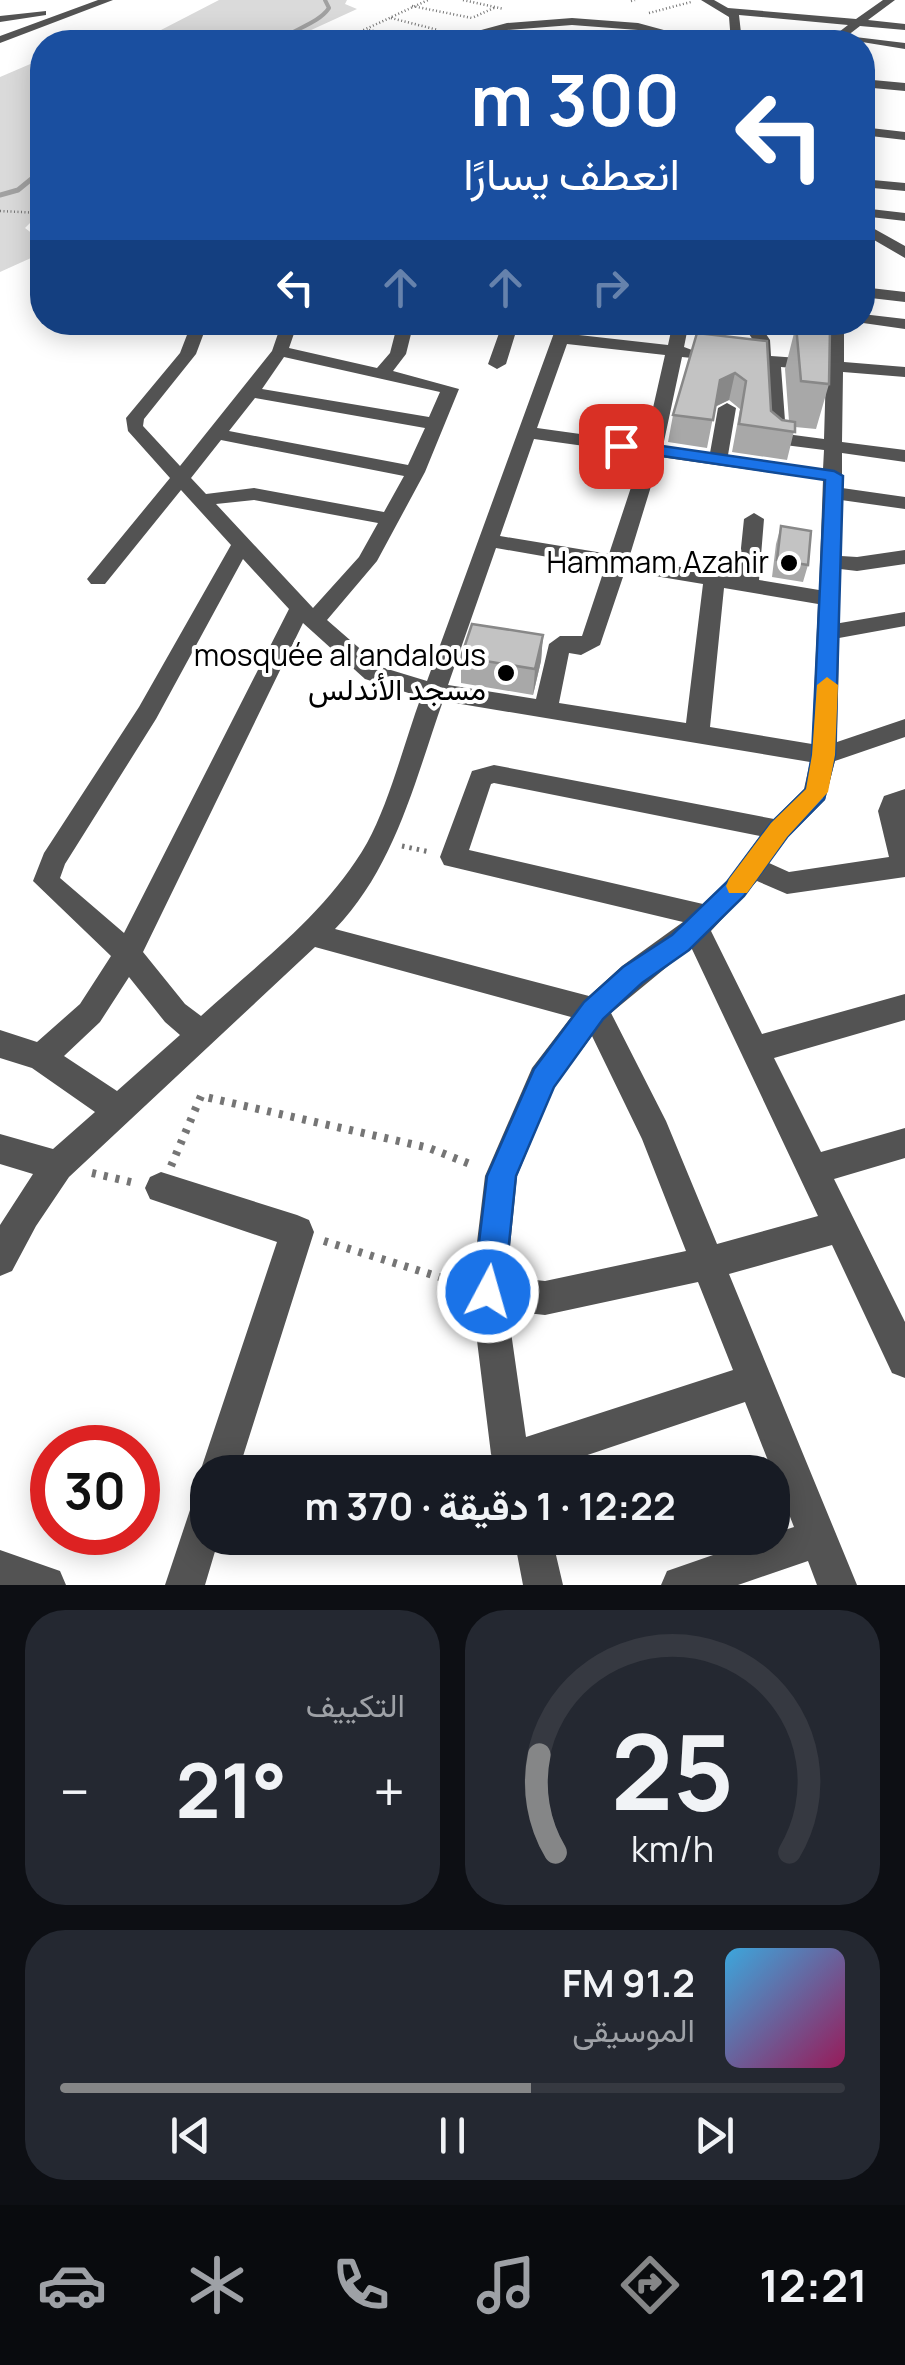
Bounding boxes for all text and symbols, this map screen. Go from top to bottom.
text: 300 m [470,51,680,147]
icon: left [715,70,845,200]
text: انعطف يسارًا [463,142,680,204]
icon: left [268,260,323,315]
icon: ahead [373,260,428,315]
icon: ahead [478,260,533,315]
icon: right [583,260,638,315]
pin [579,404,664,489]
icon: arrive [594,419,649,474]
place label: Hammam Azahir [547,541,769,582]
marker: Hammam Azahir [778,552,800,574]
place label: mosquée al andalous مسجد الأندلس [194,634,486,709]
marker: mosquée al andalous مسجد الأندلس [495,662,517,684]
position arrow [436,1240,540,1344]
speed limit sign: 30 [30,1425,160,1555]
text: 12:22 · 1 دقيقة · 370 m [304,1479,676,1531]
text: التكييف [306,1683,405,1727]
text: 25 [611,1699,734,1841]
text: 21° [176,1738,287,1841]
text: − [60,1753,90,1829]
text: + [373,1753,405,1829]
text: km/h [631,1824,714,1873]
text: 91.2 FM [562,1956,695,2008]
text: الموسيقى [572,2008,695,2052]
icon: previous [163,2108,218,2163]
icon: pause [425,2108,480,2163]
icon: next [687,2108,742,2163]
icon: car [37,2250,107,2320]
icon: climate [182,2250,252,2320]
icon: phone [326,2250,396,2320]
icon: music [471,2250,541,2320]
icon: directions [615,2250,685,2320]
text: 12:21 [759,2254,868,2316]

